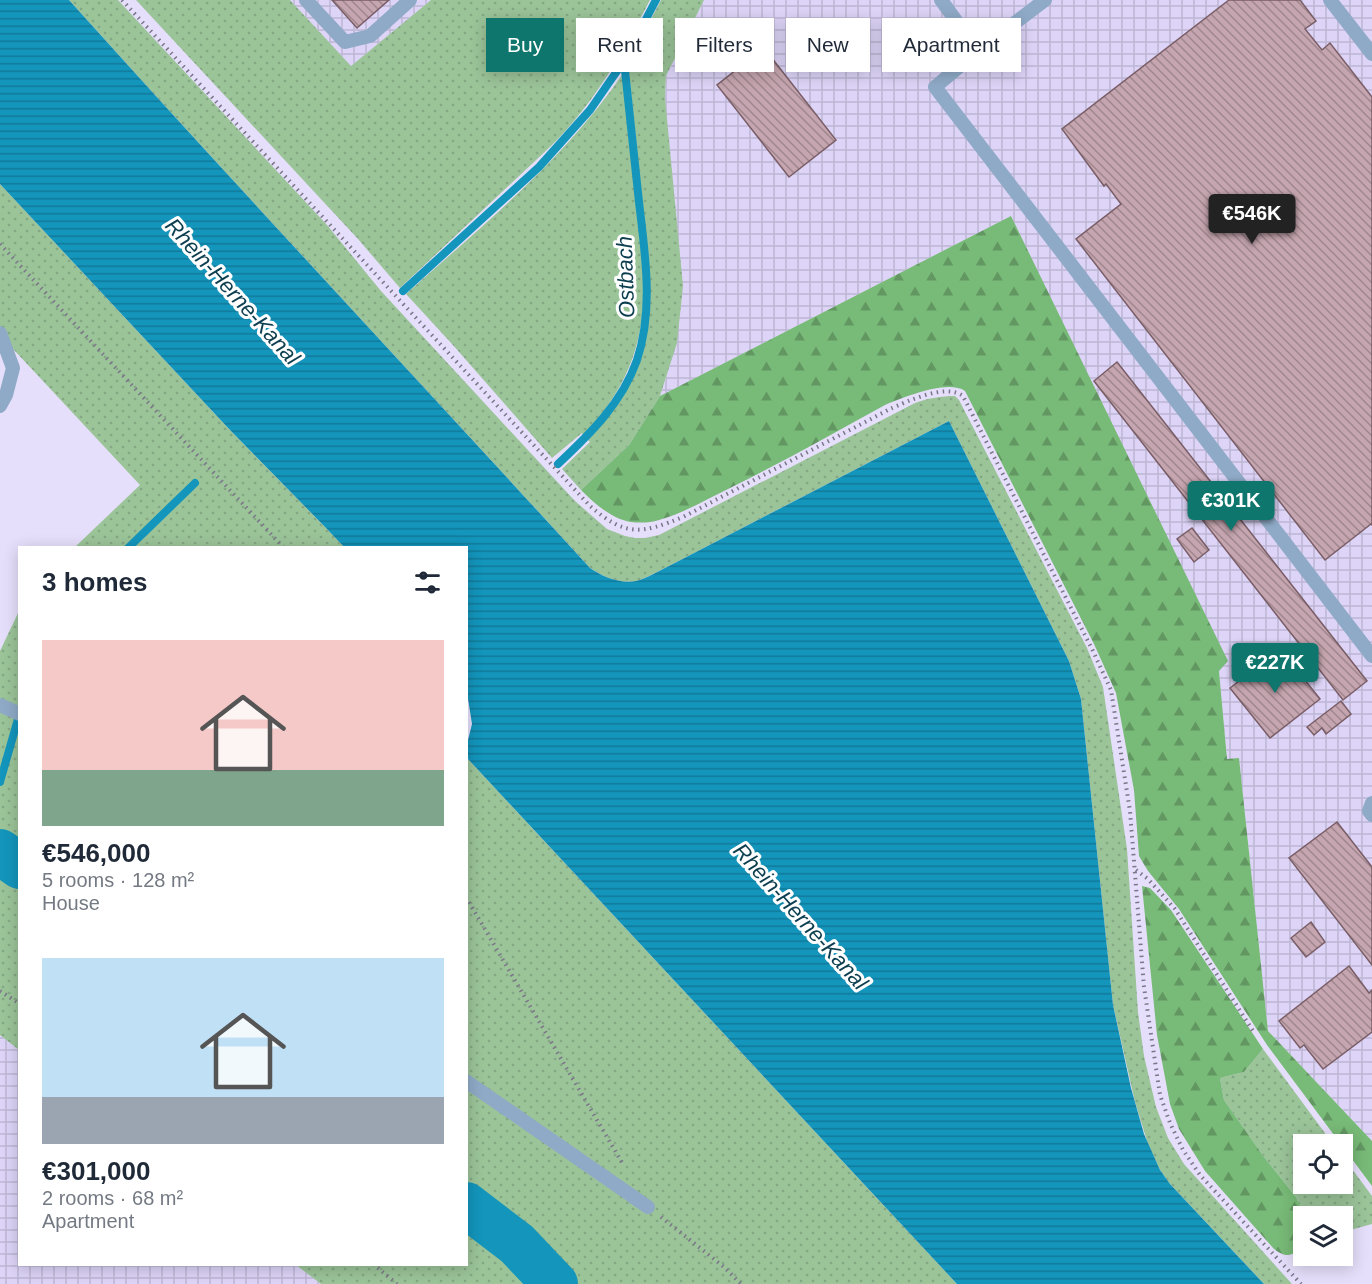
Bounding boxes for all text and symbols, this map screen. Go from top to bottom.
chip: Buy [486,18,564,72]
chip: Rent [576,18,663,72]
chip: Filters [675,18,774,72]
chip: New [786,18,870,72]
chip: Apartment [882,18,1021,72]
pin: €546K [1210,194,1294,245]
text: €546K [1223,202,1281,224]
water label: Rhein-Herne-Kanal [160,213,306,370]
water label: Ostbach [612,236,639,318]
pin: €301K [1189,481,1273,532]
text: €301K [1202,489,1260,511]
icon: filters [411,566,444,599]
text: 3 homes [42,567,148,597]
pin: €227K [1233,643,1317,694]
text: €227K [1246,651,1304,673]
icon: home [189,679,297,787]
text: €546,000 [42,838,150,868]
water label: Rhein-Herne-Kanal [728,838,874,995]
text: 5 rooms · 128 m² [42,869,194,891]
text: House [42,892,100,914]
icon: home [189,997,297,1105]
map controls [1293,1134,1353,1266]
button: locate [1293,1134,1353,1194]
text: €301,000 [42,1156,150,1186]
text: 2 rooms · 68 m² [42,1187,183,1209]
button: layers [1293,1206,1353,1266]
text: Apartment [42,1210,134,1232]

